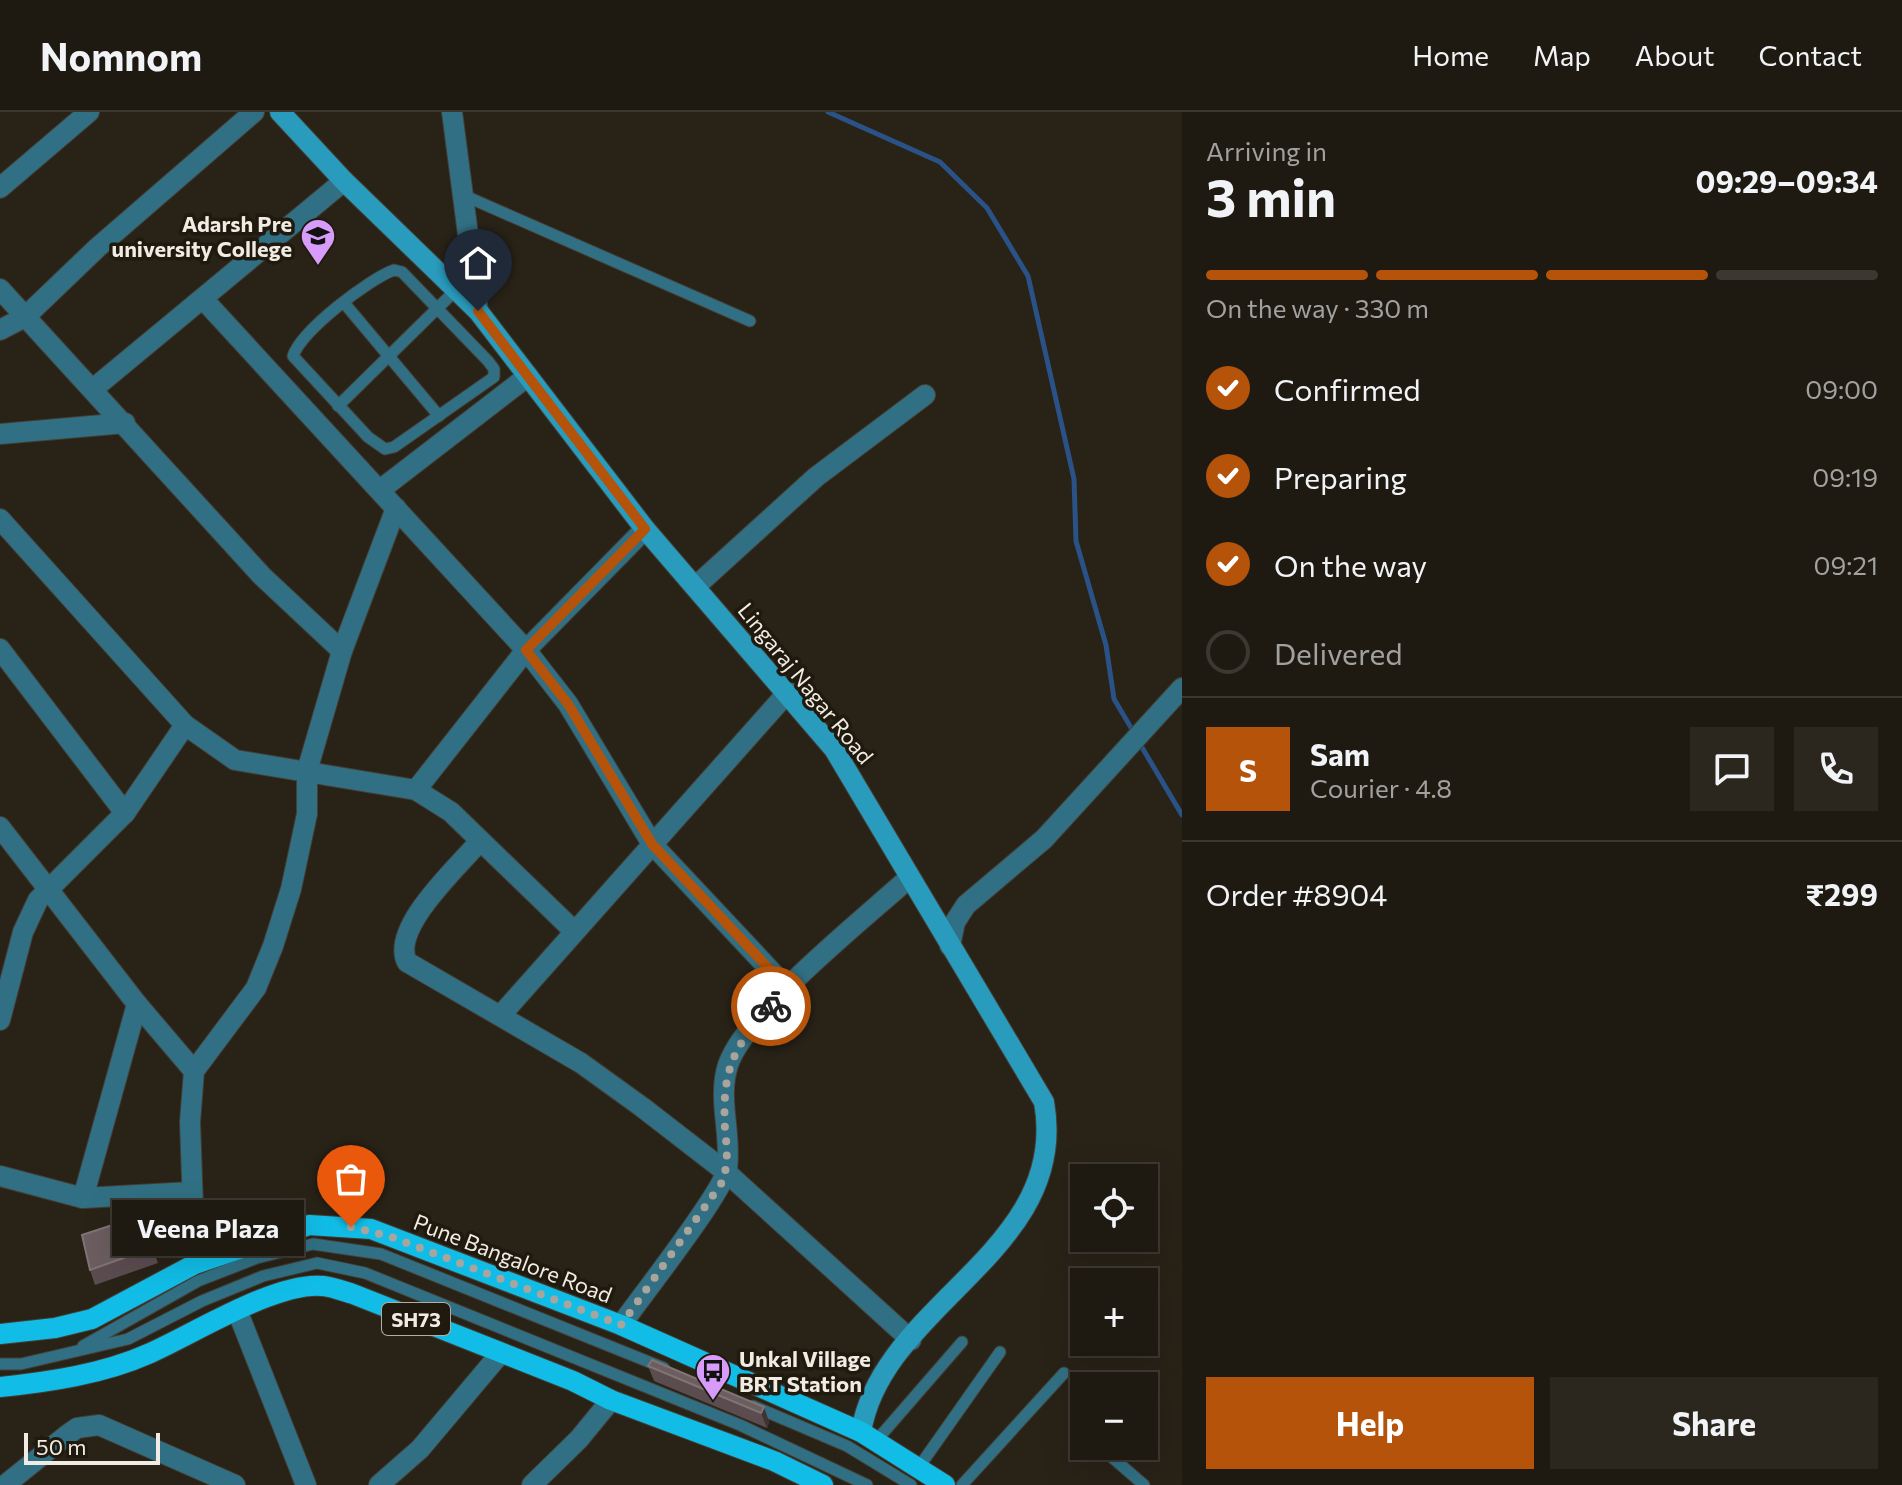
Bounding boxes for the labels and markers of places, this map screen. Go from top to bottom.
place label: Adarsh Pre university College [112,210,292,262]
school or university icon: Adarsh Pre university College [299,217,337,267]
pin [444,229,512,311]
pin [317,1145,385,1227]
callout: Veena Plaza [111,1199,303,1255]
place label: Unkal Village BRT Station [739,1345,871,1397]
bus stop icon: Unkal Village BRT Station [694,1352,732,1402]

